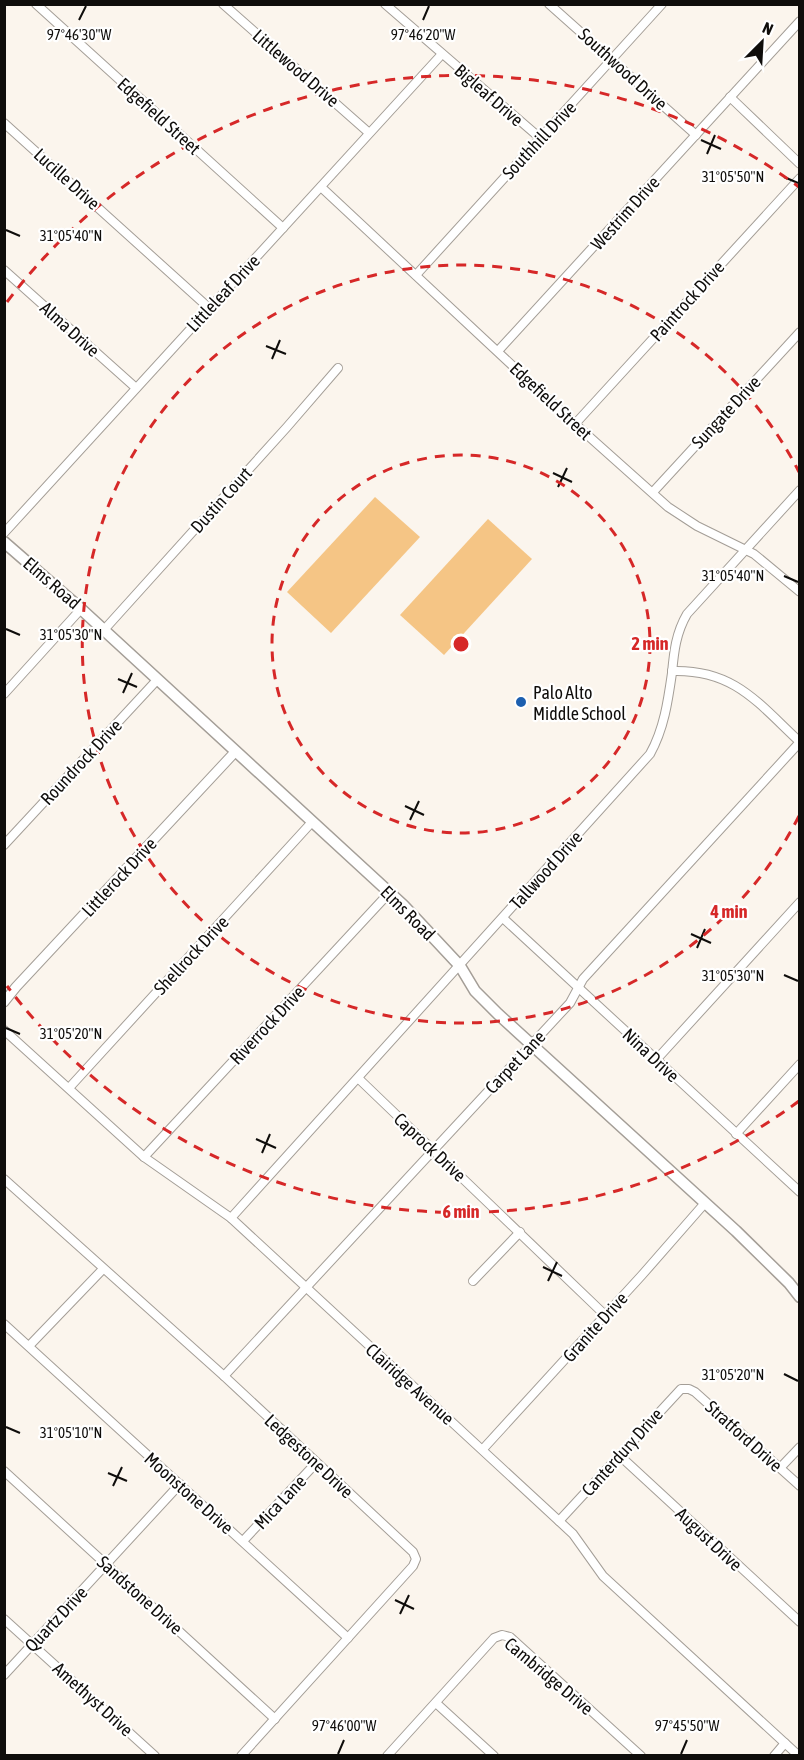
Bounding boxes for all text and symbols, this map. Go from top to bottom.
north arrow [732,12,792,72]
text: N [760,18,776,38]
street label: Southwood Drive [574,24,672,114]
street label: Littlewood Drive [249,25,343,111]
text: 97°46'30"W [47,26,111,43]
text: 97°46'20"W [391,26,455,43]
street label: Bigleaf Drive [450,60,528,130]
street label: Edgefield Street [113,73,205,159]
street label: Southhill Drive [498,97,580,183]
street label: Lucille Drive [30,144,104,214]
text: 31°05'50"N [702,168,764,185]
street label: Westrim Drive [586,172,664,254]
text: 31°05'40"N [40,227,102,244]
street label: Littleleaf Drive [182,250,264,336]
street label: Paintrock Drive [646,257,728,345]
street label: Alma Drive [36,297,104,361]
street label: Edgefield Street [506,358,596,444]
street label: Sungate Drive [687,371,765,453]
street label: Dustin Court [186,463,256,537]
street label: Elms Road [19,553,85,613]
text: 31°05'40"N [702,567,764,584]
text: 31°05'30"N [40,626,102,643]
text: 2 min [632,633,669,654]
centre of rings [451,634,471,654]
place label: Palo Alto Middle School [533,682,626,724]
marker: Palo Alto Middle School [514,695,528,709]
street label: Roundrock Drive [36,715,126,809]
street label: Tallwood Drive [505,827,587,913]
street label: Littlerock Drive [77,833,161,921]
street label: Elms Road [376,881,440,945]
text: 4 min [710,901,748,922]
street label: Shellrock Drive [149,911,233,999]
text: 31°05'30"N [702,967,764,984]
street label: Riverrock Drive [225,981,309,1069]
street label: Nina Drive [619,1024,683,1086]
text: 31°05'20"N [40,1025,102,1042]
street label: Carpet Lane [481,1026,549,1098]
street label: Caprock Drive [390,1108,470,1186]
text: 6 min [443,1201,480,1222]
street label: Granite Drive [558,1288,632,1366]
street label: Clairidge Avenue [362,1339,458,1429]
text: 31°05'20"N [702,1366,764,1383]
street label: Stratford Drive [701,1396,787,1476]
street label: Canterdury Drive [577,1404,667,1500]
street label: Ledgestone Drive [260,1410,358,1502]
text: 31°05'10"N [40,1424,102,1441]
street label: Moonstone Drive [140,1448,238,1538]
street label: Mica Lane [250,1471,310,1533]
street label: August Drive [672,1503,746,1575]
street label: Sandstone Drive [93,1551,187,1639]
street label: Quartz Drive [20,1582,92,1656]
street label: Cambridge Drive [501,1633,597,1719]
street label: Amethyst Drive [49,1658,137,1740]
text: 97°46'00"W [312,1717,376,1734]
text: 97°45'50"W [655,1717,719,1734]

